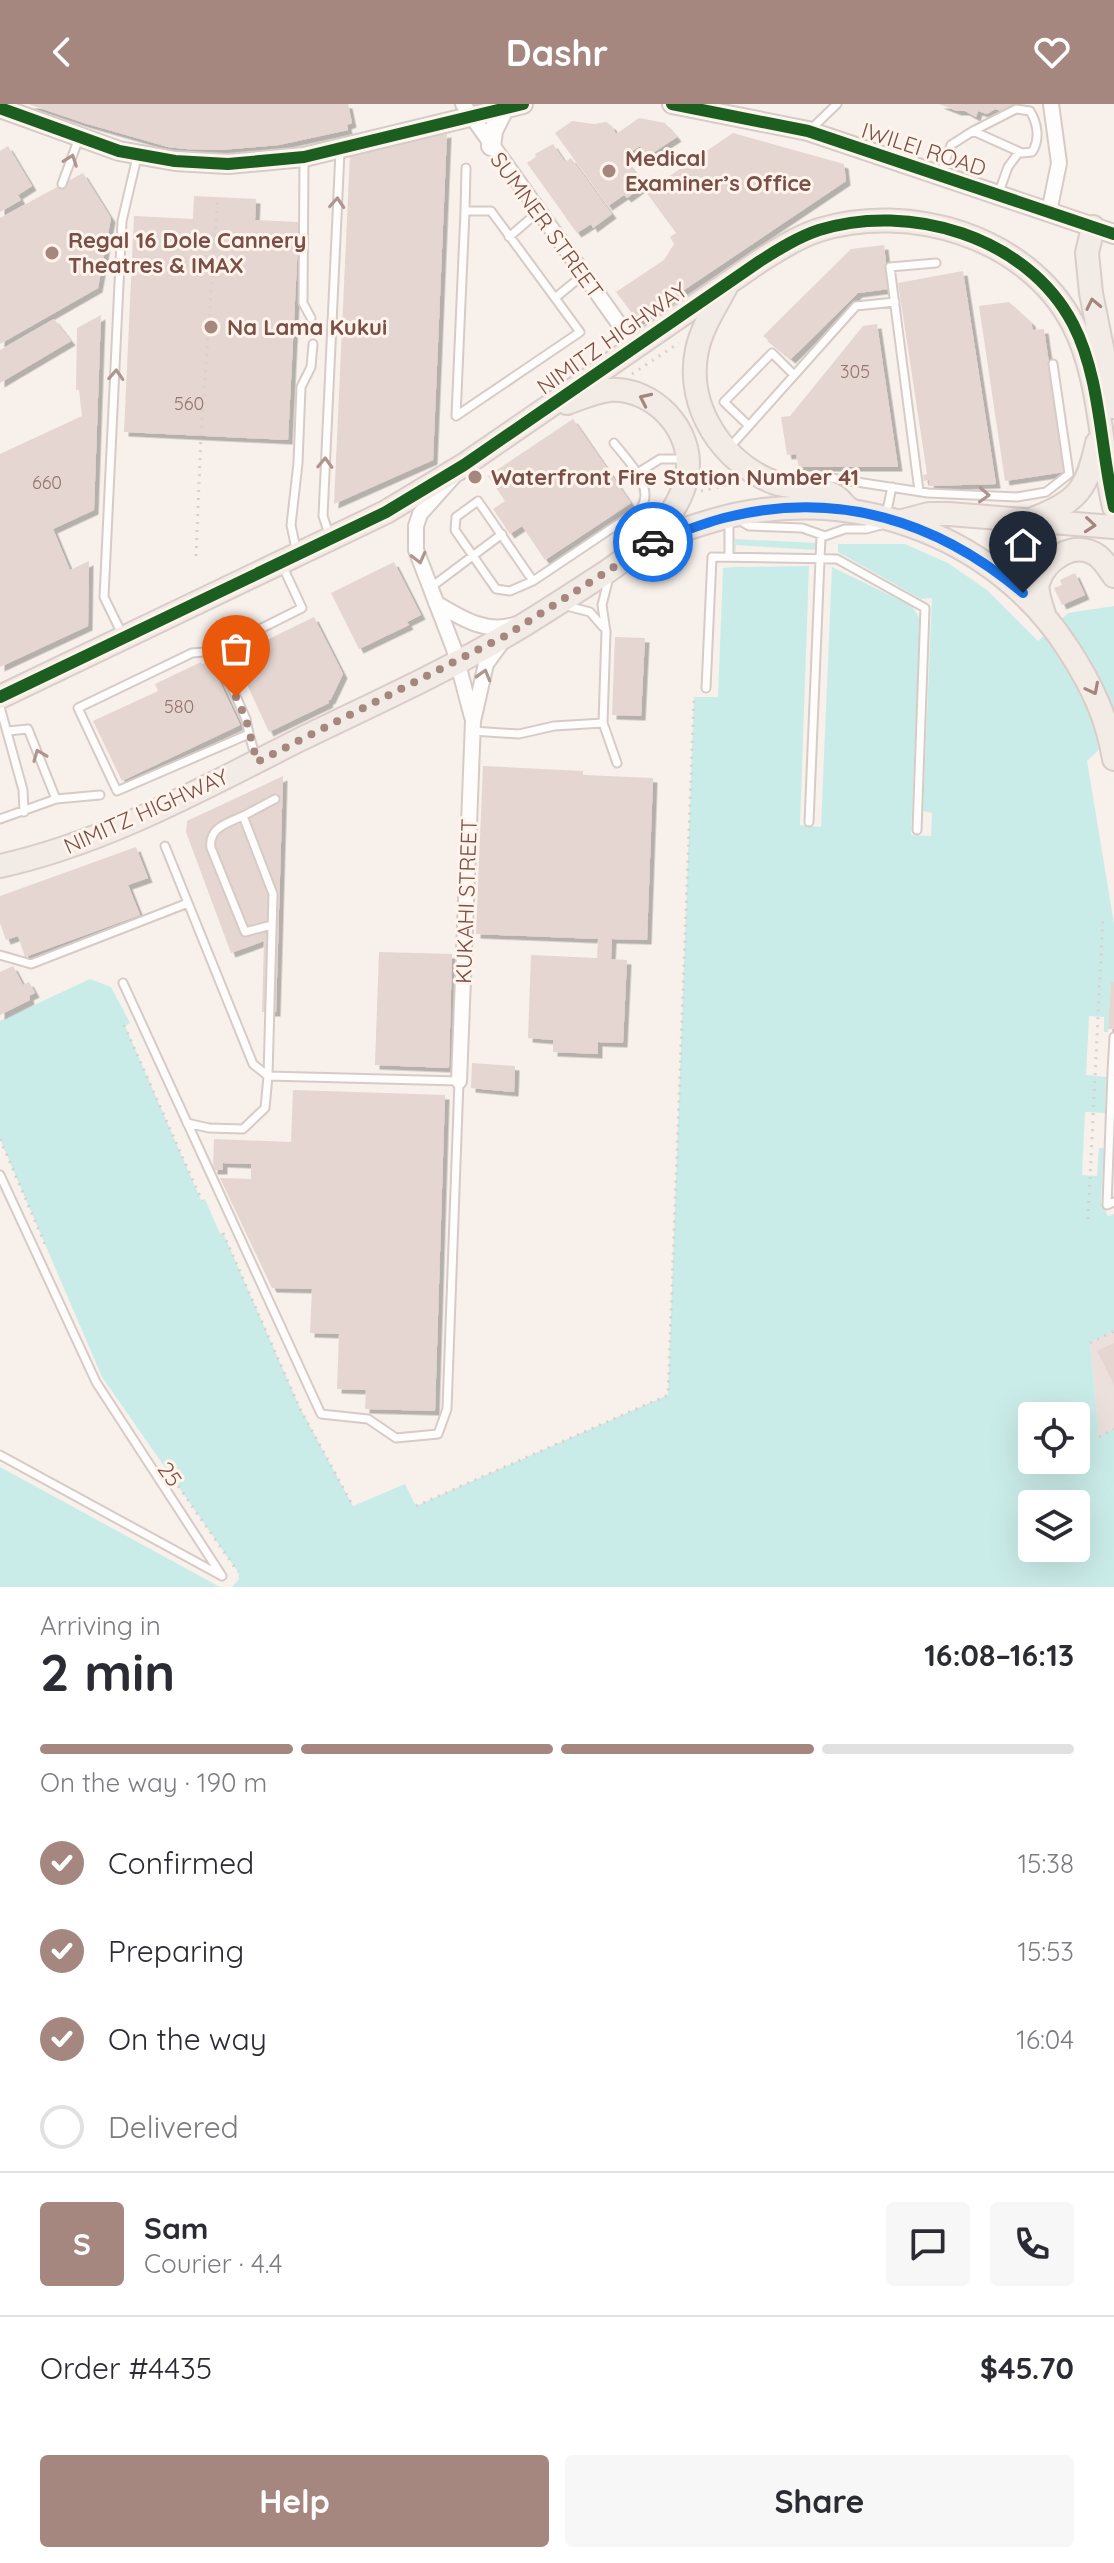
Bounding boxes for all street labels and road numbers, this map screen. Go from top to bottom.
street label: IWILEI ROAD [858,116,990,182]
street label: SUMNER STREET [484,146,610,304]
street label: NIMITZ HIGHWAY [531,276,693,400]
street label: NIMITZ HIGHWAY [59,762,233,860]
street label: KUKAHI STREET [449,818,483,984]
street label: 25 [152,1456,188,1492]

